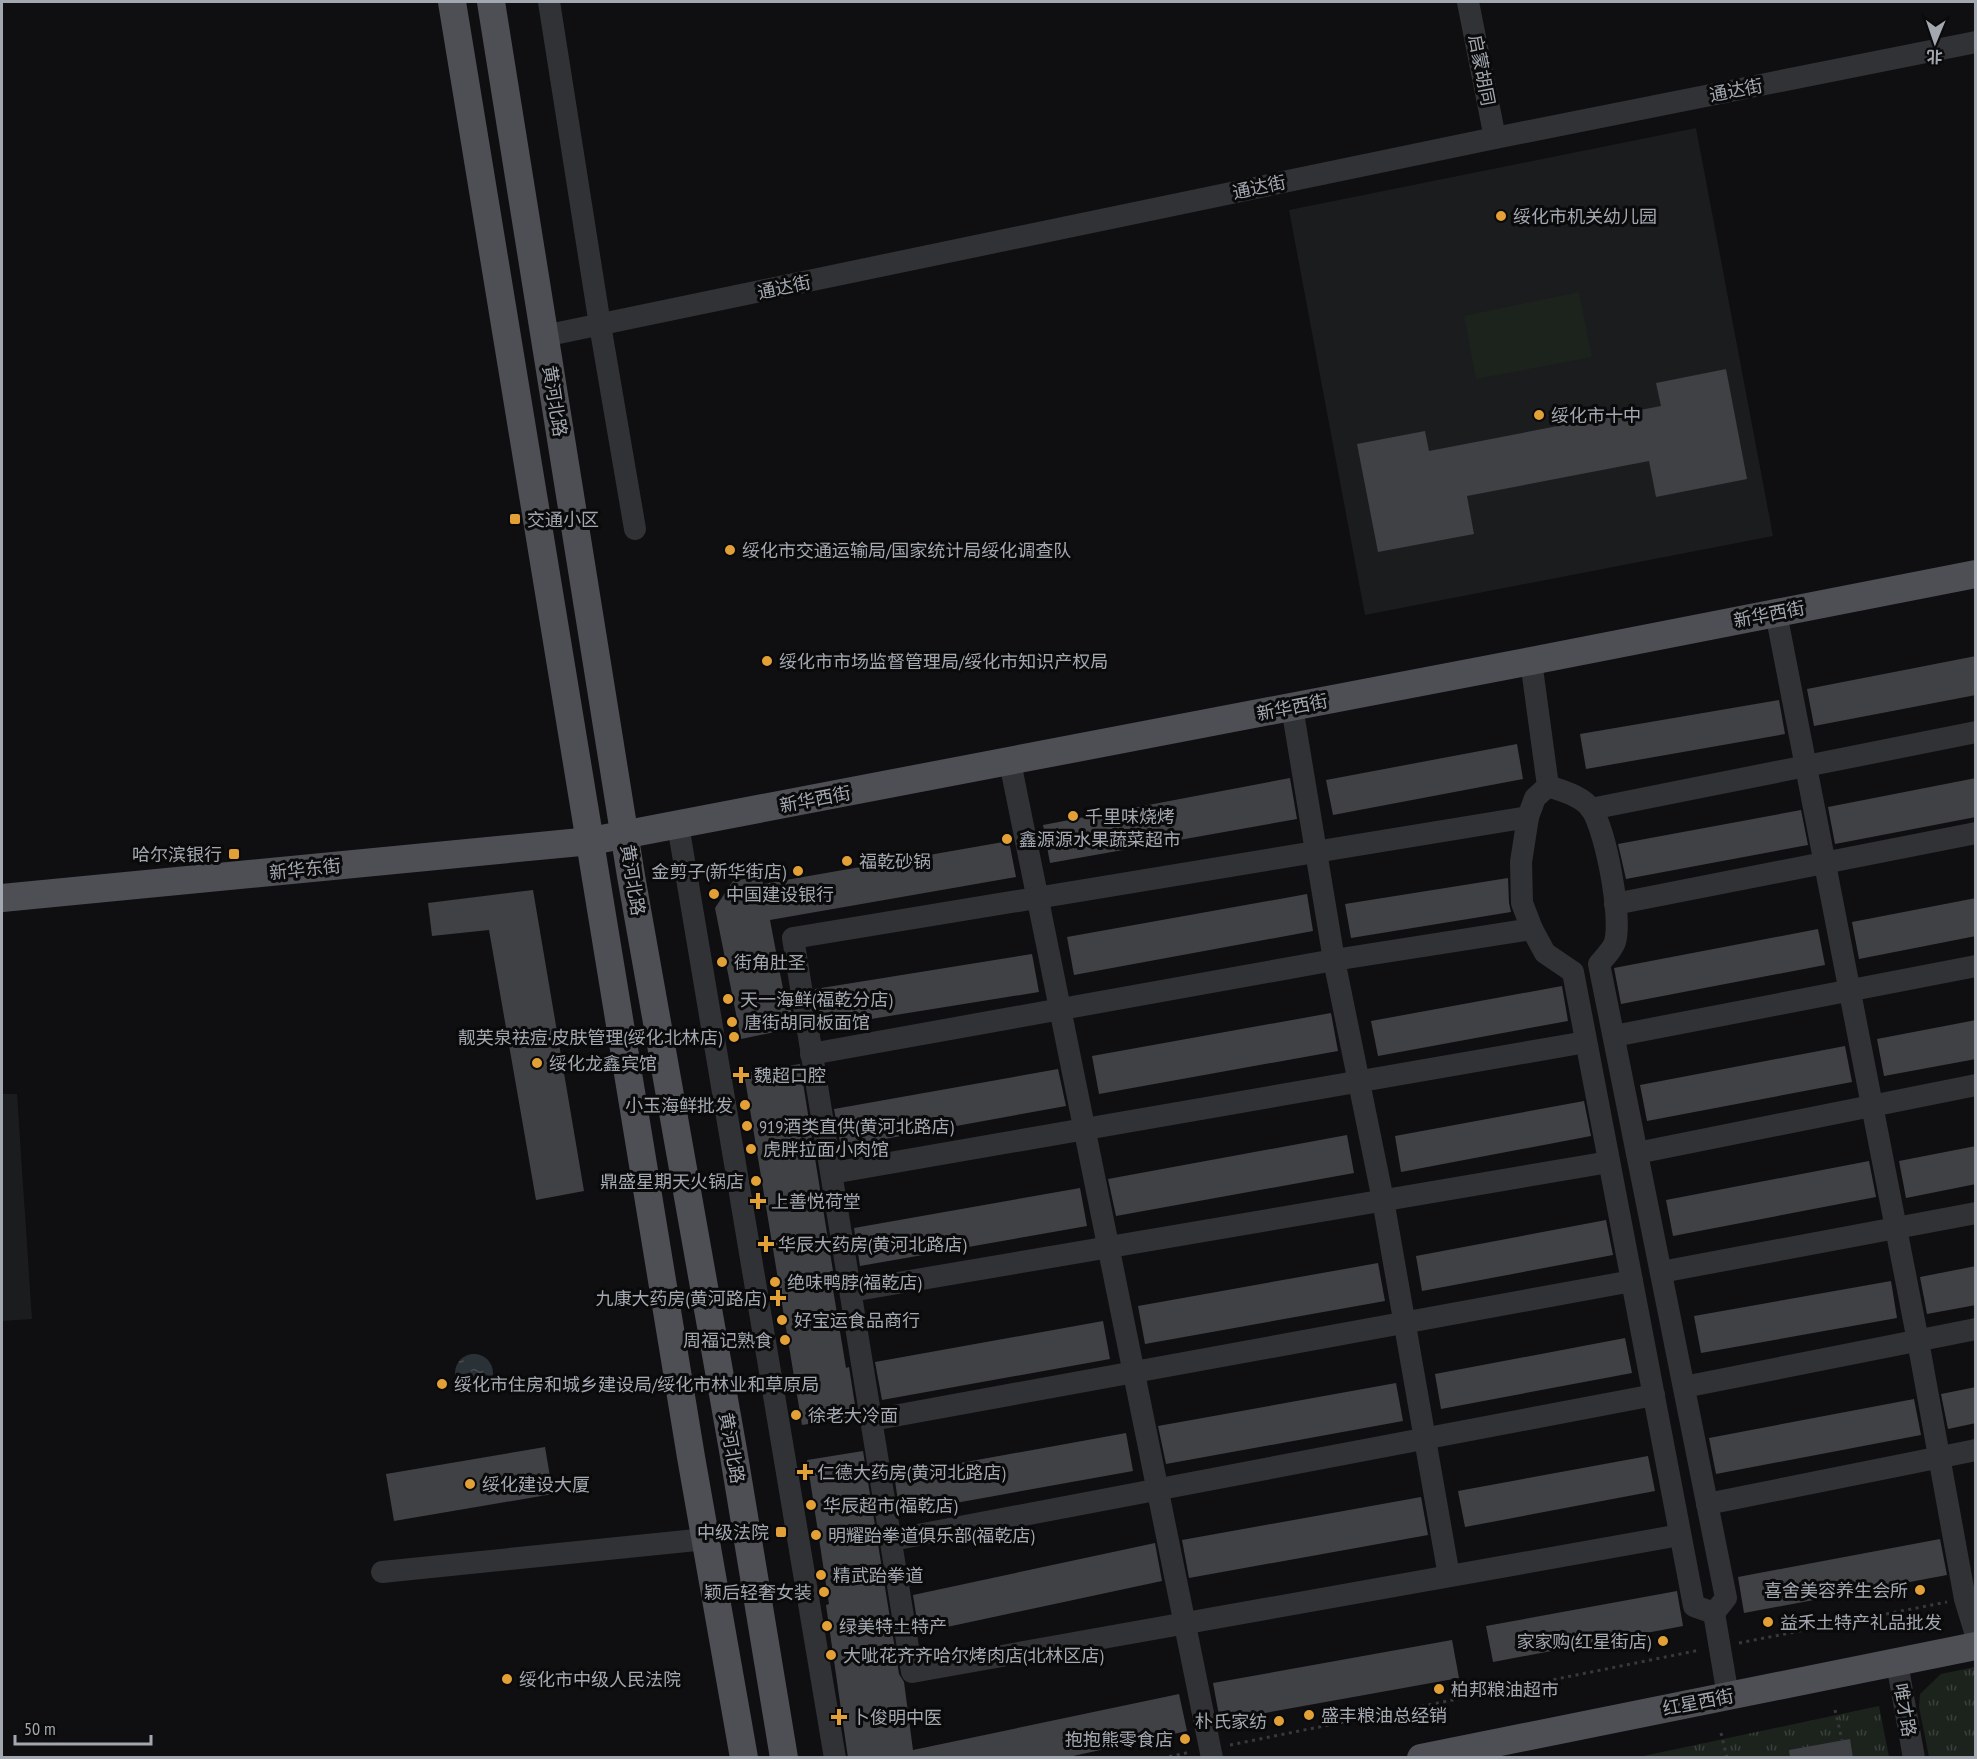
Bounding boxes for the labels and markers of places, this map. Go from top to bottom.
place label: 绥化市机关幼儿园 [1513,205,1657,228]
marker: 绥化市机关幼儿园 [1494,209,1508,223]
place label: 绥化市十中 [1551,404,1641,427]
marker: 绥化市十中 [1532,408,1546,422]
place label: 交通小区 [527,508,599,531]
marker: 交通小区 [508,512,522,526]
place label: 绥化市交通运输局/国家统计局绥化调查队 [742,539,1071,562]
marker: 绥化市交通运输局/国家统计局绥化调查队 [723,543,737,557]
place label: 绥化市市场监督管理局/绥化市知识产权局 [779,650,1108,673]
marker: 绥化市市场监督管理局/绥化市知识产权局 [760,654,774,668]
place label: 千里味烧烤 [1085,805,1175,828]
marker: 千里味烧烤 [1066,809,1080,823]
place label: 鑫源源水果蔬菜超市 [1019,828,1181,851]
marker: 鑫源源水果蔬菜超市 [1000,832,1014,846]
place label: 哈尔滨银行 [132,843,222,866]
marker: 哈尔滨银行 [227,847,241,861]
place label: 福乾砂锅 [859,850,931,873]
marker: 福乾砂锅 [840,854,854,868]
place label: 金剪子(新华街店) [652,860,787,883]
marker: 金剪子(新华街店) [791,864,805,878]
place label: 中国建设银行 [726,883,834,906]
marker: 中国建设银行 [707,887,721,901]
place label: 街角肚圣 [734,951,806,974]
marker: 街角肚圣 [715,955,729,969]
place label: 天一海鲜(福乾分店) [740,988,893,1011]
marker: 天一海鲜(福乾分店) [721,992,735,1006]
place label: 唐街胡同板面馆 [744,1011,870,1034]
marker: 唐街胡同板面馆 [725,1015,739,1029]
place label: 靓芙泉祛痘·皮肤管理(绥化北林店) [458,1026,723,1049]
marker: 靓芙泉祛痘·皮肤管理(绥化北林店) [727,1030,741,1044]
place label: 绥化龙鑫宾馆 [549,1052,657,1075]
marker: 绥化龙鑫宾馆 [530,1056,544,1070]
place label: 魏超口腔 [754,1064,826,1087]
marker: 魏超口腔 [732,1066,750,1084]
place label: 小玉海鲜批发 [625,1094,733,1117]
marker: 小玉海鲜批发 [738,1098,752,1112]
place label: 919酒类直供(黄河北路店) [759,1115,954,1138]
marker: 919酒类直供(黄河北路店) [740,1119,754,1133]
place label: 虎胖拉面小肉馆 [763,1138,889,1161]
marker: 虎胖拉面小肉馆 [744,1142,758,1156]
place label: 鼎盛星期天火锅店 [600,1170,744,1193]
marker: 鼎盛星期天火锅店 [749,1174,763,1188]
place label: 上善悦荷堂 [771,1190,861,1213]
marker: 上善悦荷堂 [749,1192,767,1210]
place label: 华辰大药房(黄河北路店) [778,1233,967,1256]
marker: 华辰大药房(黄河北路店) [759,1237,773,1251]
place label: 绝味鸭脖(福乾店) [787,1271,922,1294]
marker: 绝味鸭脖(福乾店) [768,1275,782,1289]
place label: 九康大药房(黄河路店) [596,1287,767,1310]
marker: 九康大药房(黄河路店) [771,1291,785,1305]
place label: 好宝运食品商行 [794,1309,920,1332]
marker: 好宝运食品商行 [775,1313,789,1327]
place label: 周福记熟食 [683,1329,773,1352]
marker: 周福记熟食 [778,1333,792,1347]
place label: 绥化市住房和城乡建设局/绥化市林业和草原局 [454,1373,819,1396]
marker: 绥化市住房和城乡建设局/绥化市林业和草原局 [435,1377,449,1391]
place label: 徐老大冷面 [808,1404,898,1427]
marker: 徐老大冷面 [789,1408,803,1422]
place label: 仁德大药房(黄河北路店) [817,1461,1006,1484]
marker: 仁德大药房(黄河北路店) [798,1465,812,1479]
place label: 绥化建设大厦 [482,1473,590,1496]
marker: 绥化建设大厦 [463,1477,477,1491]
place label: 华辰超市(福乾店) [823,1494,958,1517]
marker: 华辰超市(福乾店) [804,1498,818,1512]
place label: 中级法院 [697,1521,769,1544]
place label: 明耀跆拳道俱乐部(福乾店) [828,1524,1035,1547]
marker: 中级法院 [774,1525,788,1539]
marker: 明耀跆拳道俱乐部(福乾店) [809,1528,823,1542]
place label: 精武跆拳道 [833,1564,923,1587]
marker: 精武跆拳道 [814,1568,828,1582]
place label: 喜舍美容养生会所 [1764,1579,1908,1602]
place label: 颖后轻奢女装 [704,1581,812,1604]
marker: 喜舍美容养生会所 [1913,1583,1927,1597]
marker: 颖后轻奢女装 [817,1585,831,1599]
place label: 益禾土特产礼品批发 [1780,1611,1942,1634]
place label: 绿美特土特产 [839,1615,947,1638]
marker: 益禾土特产礼品批发 [1761,1615,1775,1629]
marker: 绿美特土特产 [820,1619,834,1633]
place label: 家家购(红星街店) [1517,1630,1652,1653]
marker: 家家购(红星街店) [1656,1634,1670,1648]
place label: 大呲花齐齐哈尔烤肉店(北林区店) [843,1644,1104,1667]
marker: 大呲花齐齐哈尔烤肉店(北林区店) [824,1648,838,1662]
place label: 绥化市中级人民法院 [519,1668,681,1691]
marker: 绥化市中级人民法院 [500,1672,514,1686]
place label: 柏邦粮油超市 [1451,1678,1559,1701]
marker: 柏邦粮油超市 [1432,1682,1446,1696]
place label: 盛丰粮油总经销 [1321,1704,1447,1727]
place label: 卜俊明中医 [852,1706,942,1729]
marker: 卜俊明中医 [830,1708,848,1726]
marker: 盛丰粮油总经销 [1302,1708,1316,1722]
place label: 朴氏家纺 [1195,1710,1267,1733]
marker: 朴氏家纺 [1272,1714,1286,1728]
place label: 抱抱熊零食店 [1065,1728,1173,1751]
marker: 抱抱熊零食店 [1178,1732,1192,1746]

